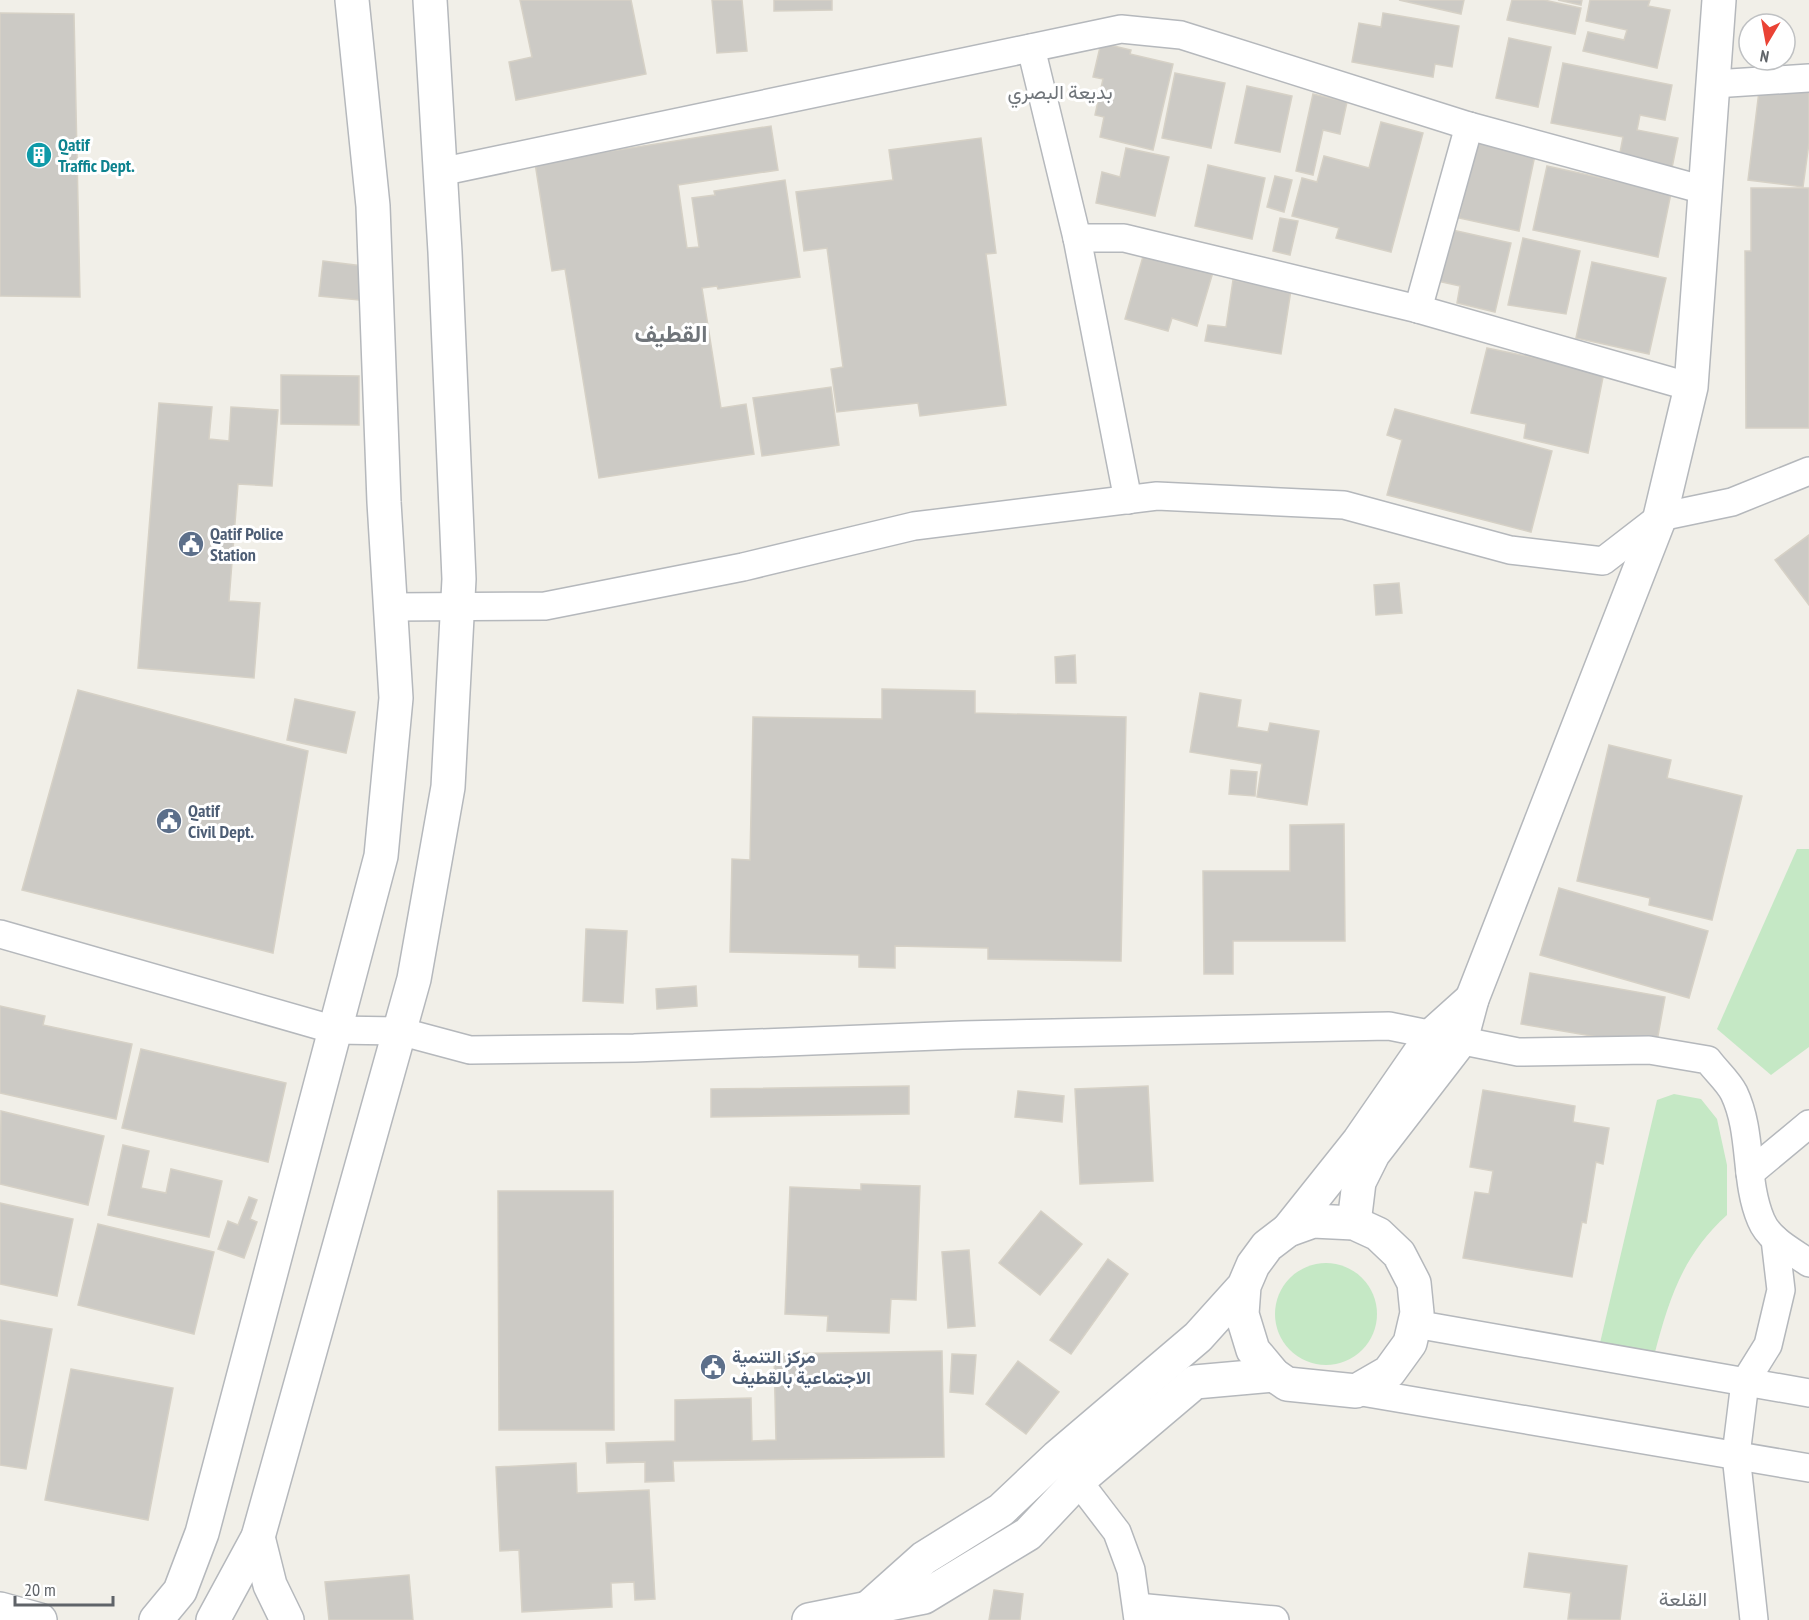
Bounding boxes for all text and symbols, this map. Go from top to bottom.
north arrow [1737,12,1797,72]
text: N [1758,46,1770,67]
district label: بديعة البصري [1007,79,1113,109]
place label: Qatif Traffic Dept. [58,133,135,177]
building icon: Qatif Traffic Dept. [24,140,54,170]
district label: القطيف [635,318,707,349]
place label: Qatif Police Station [210,522,284,566]
public building icon: Qatif Police Station [176,529,206,559]
place label: Qatif Civil Dept. [188,799,254,843]
public building icon: Qatif Civil Dept. [154,806,184,836]
place label: مركز التنمية الاجتماعية بالقطيف [732,1345,871,1389]
public building icon: مركز التنمية الاجتماعية بالقطيف [698,1352,728,1382]
scale bar [15,1569,112,1607]
text: 20 m [24,1578,56,1601]
district label: القلعة [1659,1586,1707,1612]

